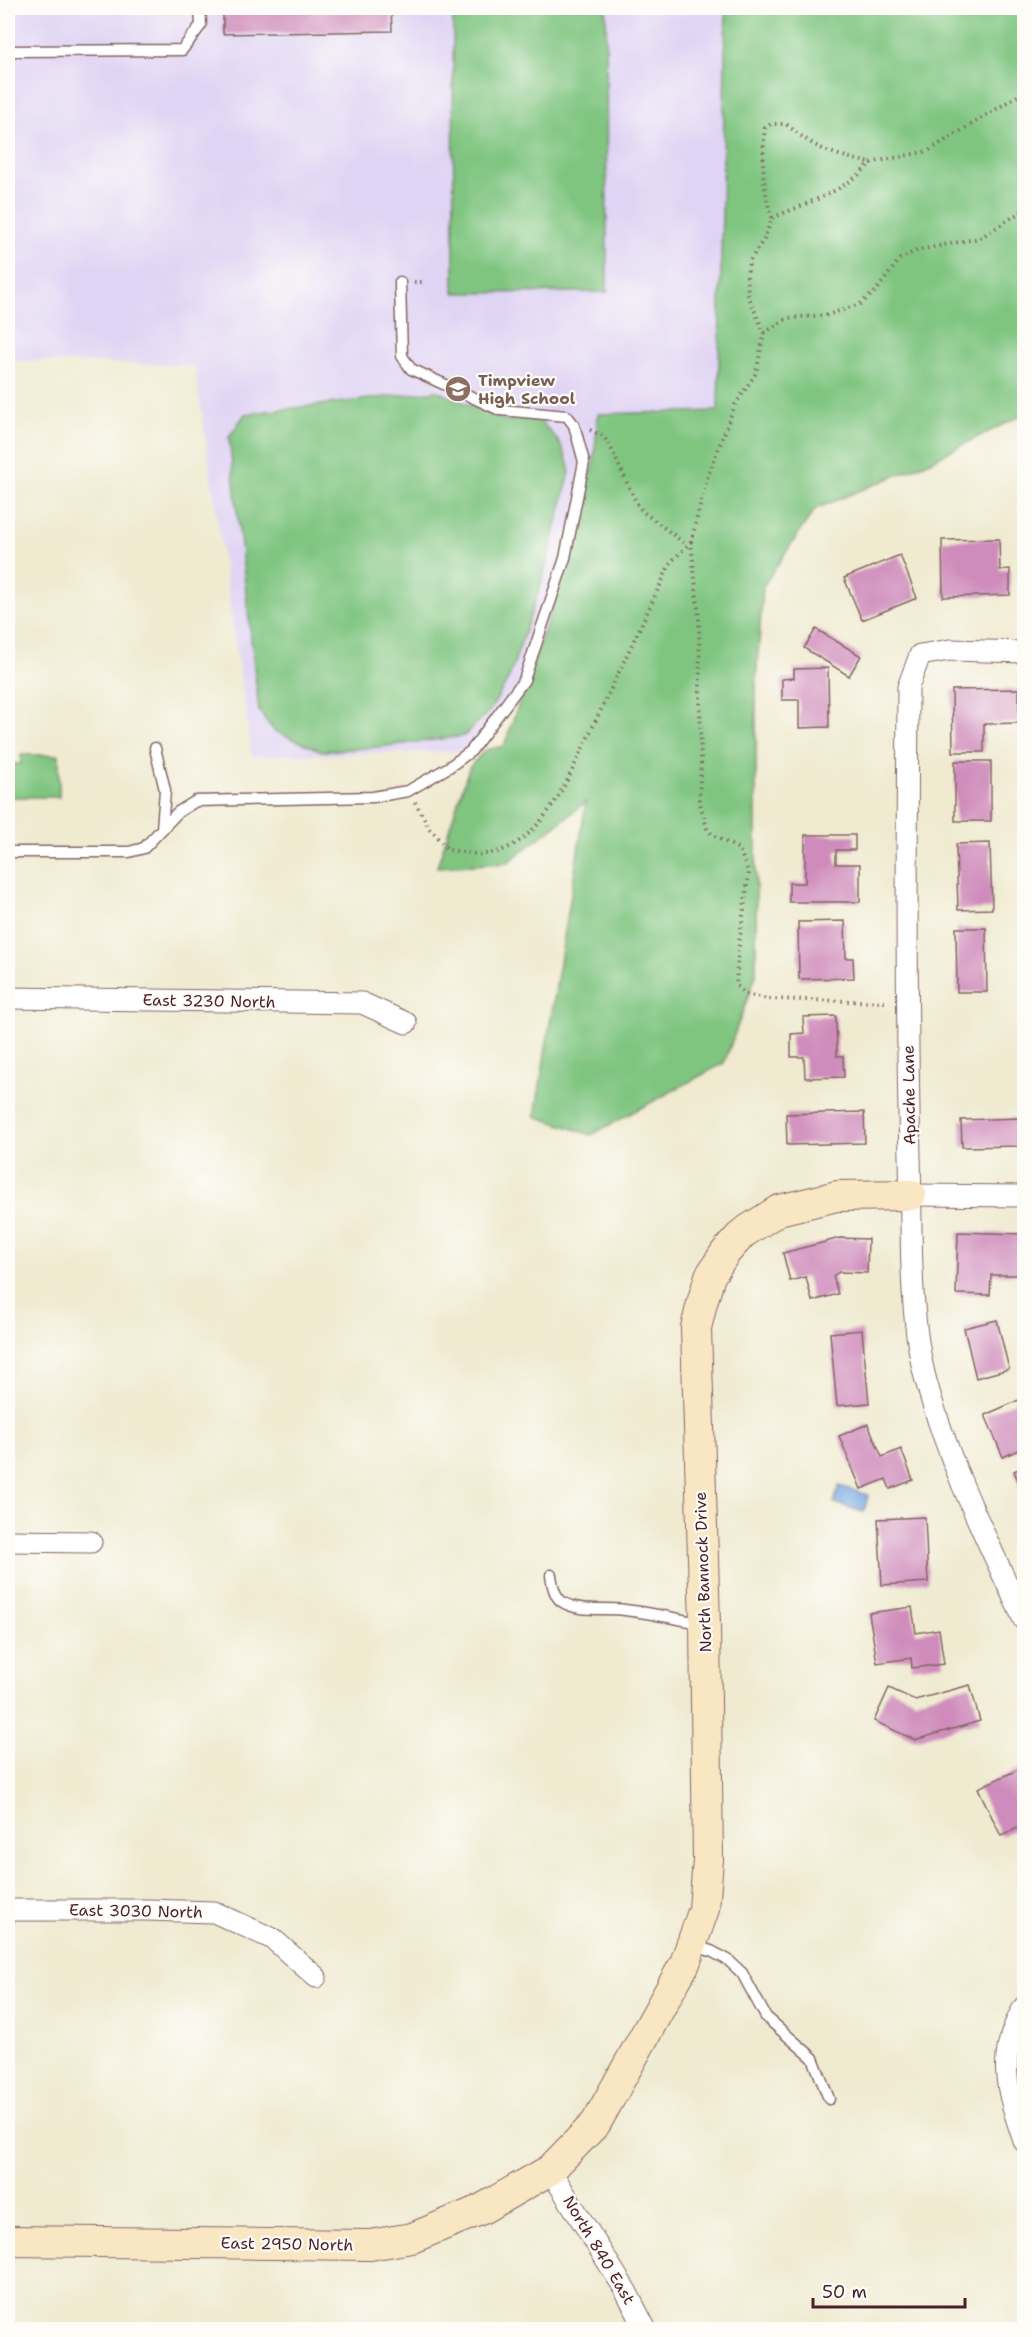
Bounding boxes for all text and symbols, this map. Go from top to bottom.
place label: Timpview High School [478,370,576,409]
school or university icon: Timpview High School [443,374,473,404]
street label: East 3230 North [142,989,276,1013]
street label: Apache Lane [898,1045,920,1145]
street label: North Bannock Drive [690,1491,716,1653]
street label: East 3030 North [69,1899,203,1923]
street label: North 840 East [558,2192,640,2308]
street label: East 2950 North [221,2232,353,2256]
scale bar [813,2271,964,2309]
text: 50 m [822,2280,867,2304]

